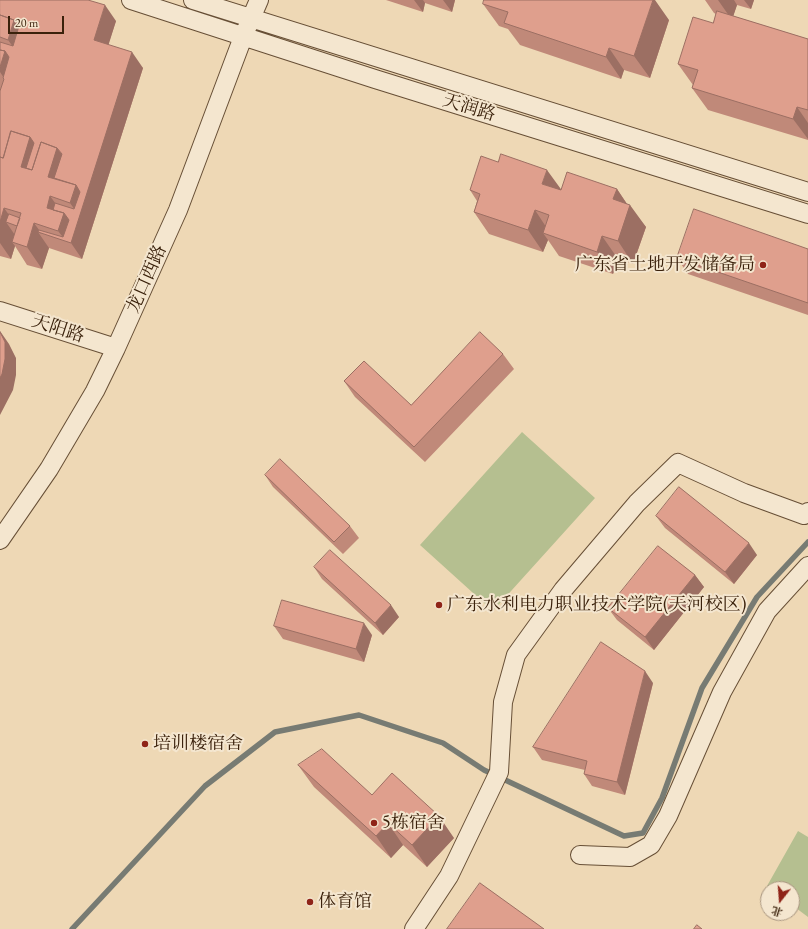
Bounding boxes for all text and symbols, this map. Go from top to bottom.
scale bar [10,8,66,34]
text: 20 m [15,15,38,31]
street label: 天润路 [440,90,498,126]
street label: 龙口西路 [122,242,172,316]
place label: 广东省土地开发储备局 [575,254,755,276]
marker: 广东省土地开发储备局 [758,260,768,270]
street label: 天阳路 [29,310,87,348]
place label: 广东水利电力职业技术学院(天河校区) [447,594,746,616]
marker: 广东水利电力职业技术学院(天河校区) [434,600,444,610]
place label: 培训楼宿舍 [153,733,243,755]
marker: 培训楼宿舍 [140,739,150,749]
place label: 5栋宿舍 [382,812,445,834]
marker: 5栋宿舍 [369,818,379,828]
north arrow [760,881,800,921]
place label: 体育馆 [318,891,372,913]
marker: 体育馆 [305,897,315,907]
text: 北 [769,903,784,920]

